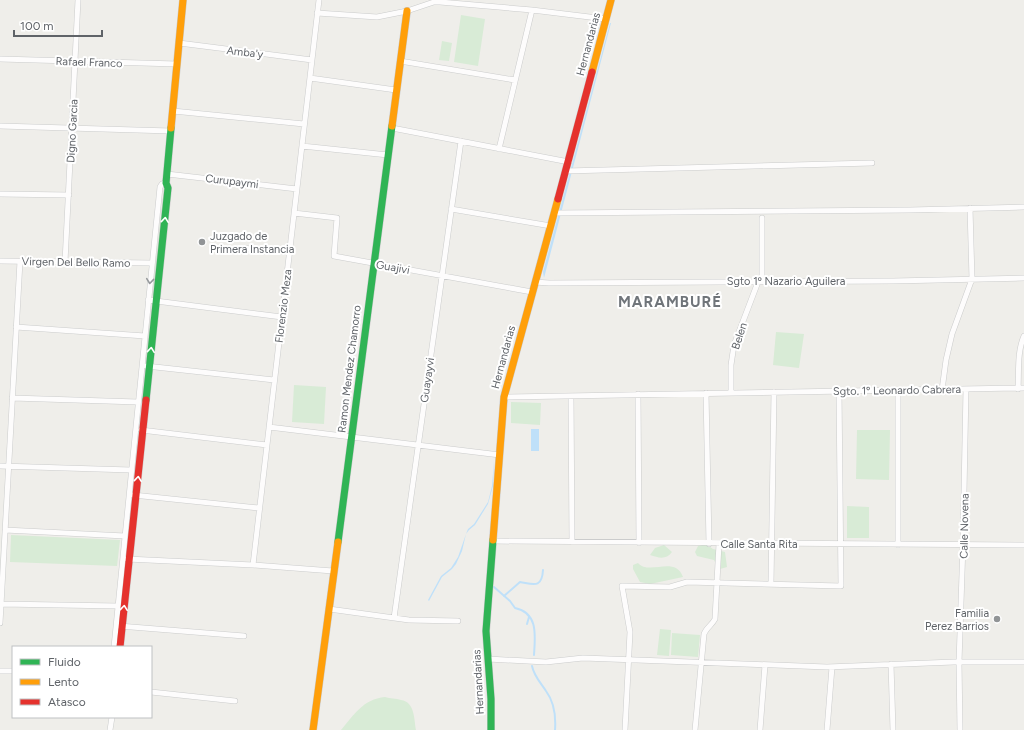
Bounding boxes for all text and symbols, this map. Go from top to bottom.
street label: Hernandarias [574,11,603,77]
scale bar [14,12,102,38]
text: 100 m [20,19,54,33]
street label: Amba'y [226,44,264,61]
street label: Rafael Franco [55,55,123,70]
street label: Digno Garcia [64,99,81,163]
street label: Curupaymi [205,172,259,191]
one-way arrow [160,217,169,223]
place label: Juzgado de Primera Instancia [210,230,294,256]
marker: Juzgado de Primera Instancia [197,237,207,247]
street label: Virgen Del Bello Ramo [21,255,131,270]
street label: Guajivi [375,258,411,277]
street label: Florenzio Meza [273,269,294,344]
street label: Sgto 1º Nazario Aguilera [727,275,845,288]
one-way arrow [146,278,155,284]
district label: MARAMBURÉ [618,293,722,311]
street label: Ramon Mendez Chamorro [335,305,364,434]
street label: Belen [729,321,750,351]
street label: Hernandarias [489,324,518,390]
one-way arrow [146,347,155,353]
street label: Guayayvi [418,357,437,403]
street label: Sgto. 1º Leonardo Cabrera [833,383,961,398]
one-way arrow [133,476,142,482]
street label: Calle Novena [957,493,972,559]
street label: Calle Santa Rita [720,538,798,551]
one-way arrow [120,605,129,611]
place label: Familia Perez Barrios [925,607,989,633]
marker: Familia Perez Barrios [992,614,1002,624]
legend [12,646,152,718]
street label: Hernandarias [470,649,487,715]
text: Fluido [48,655,81,669]
text: Lento [48,675,79,689]
text: Atasco [48,695,86,709]

